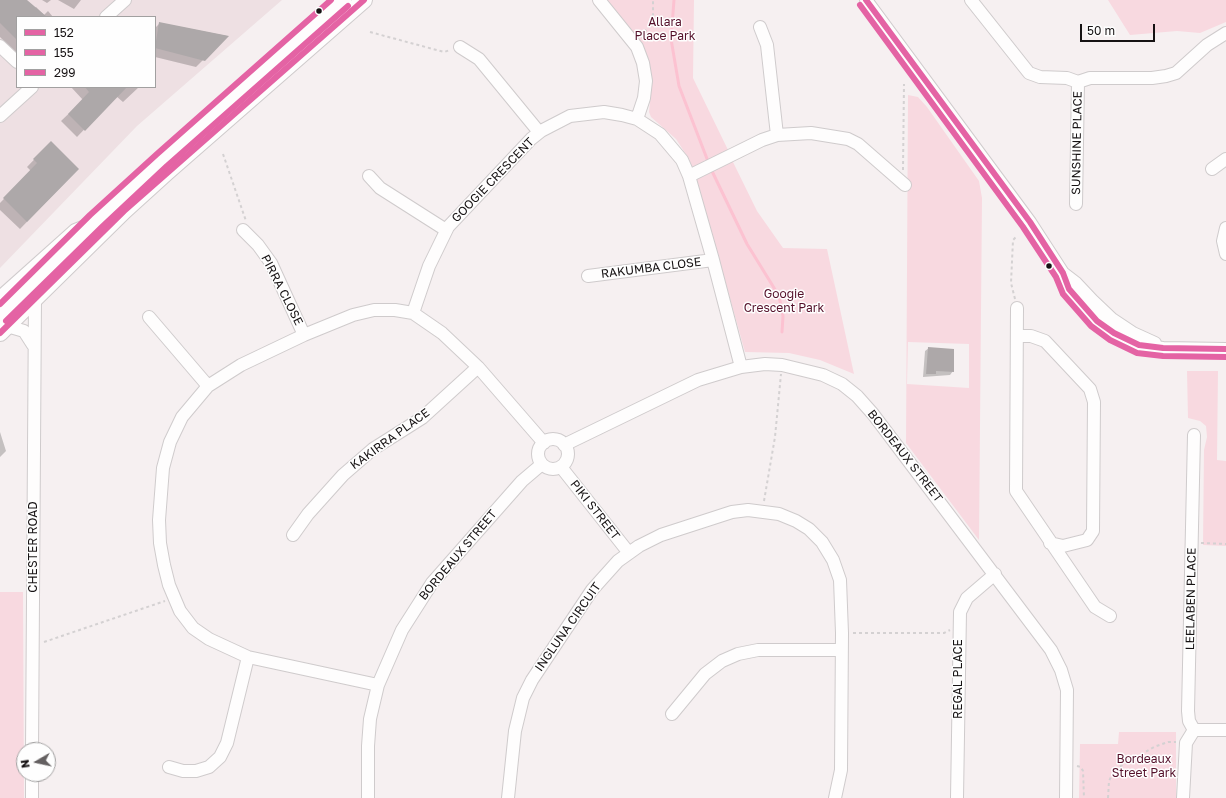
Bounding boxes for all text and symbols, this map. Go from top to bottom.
unlabelled marker [314,6,324,16]
park label: Allara Place Park [635,15,695,43]
legend [16,16,156,88]
scale bar [1082,16,1157,42]
text: 50 m [1087,23,1115,38]
text: 152 [54,25,74,40]
text: 155 [54,45,74,60]
text: 299 [54,65,75,80]
street label: SUNSHINE PLACE [1069,91,1085,195]
street label: GOOGIE CRESCENT [449,135,537,225]
street label: PIRRA CLOSE [258,252,306,328]
street label: RAKUMBA CLOSE [600,255,702,281]
unlabelled marker [1044,261,1054,271]
park label: Googie Crescent Park [744,287,824,315]
street label: KAKIRRA PLACE [348,405,432,473]
street label: BORDEAUX STREET [864,407,946,505]
street label: PIKI STREET [567,477,623,543]
street label: CHESTER ROAD [26,501,40,593]
street label: BORDEAUX STREET [416,507,500,603]
street label: LEELABEN PLACE [1183,548,1199,650]
street label: INGLUNA CIRCUIT [532,580,604,674]
street label: REGAL PLACE [951,639,965,719]
north arrow [16,742,56,782]
park label: Bordeaux Street Park [1112,752,1176,780]
text: N [18,759,32,769]

